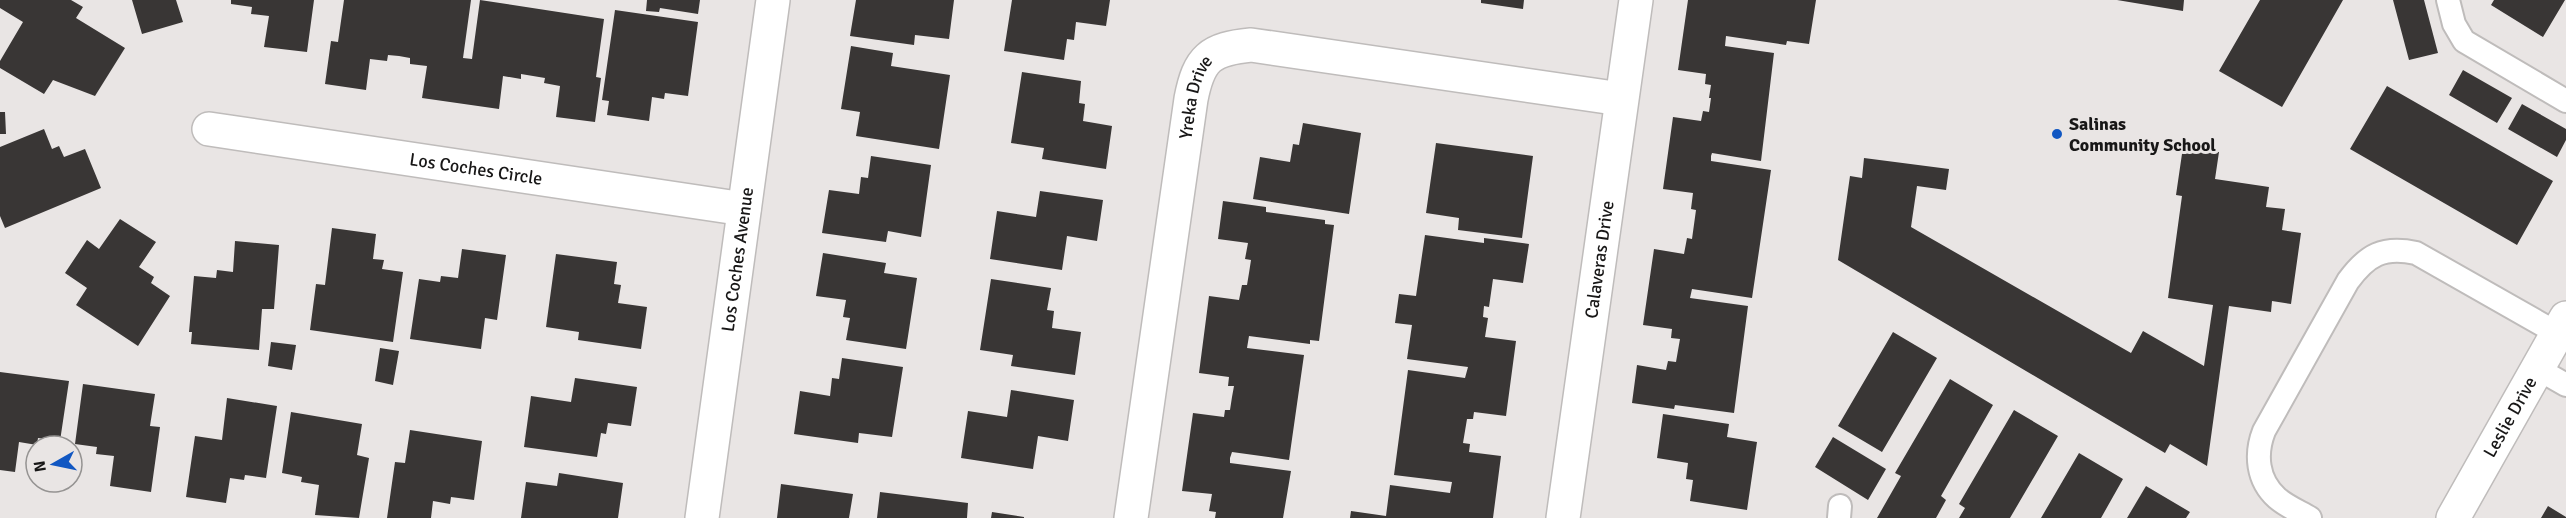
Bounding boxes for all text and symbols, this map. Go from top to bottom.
street label: Yreka Drive [1174,50,1217,141]
place label: Salinas Community School [2069,113,2216,156]
marker: Salinas Community School [2050,127,2064,141]
street label: Los Coches Circle [408,148,544,190]
street label: Los Coches Avenue [717,186,758,333]
street label: Calaveras Drive [1580,199,1619,320]
street label: Leslie Drive [2479,373,2542,461]
north arrow [24,434,84,494]
text: N [29,459,51,473]

